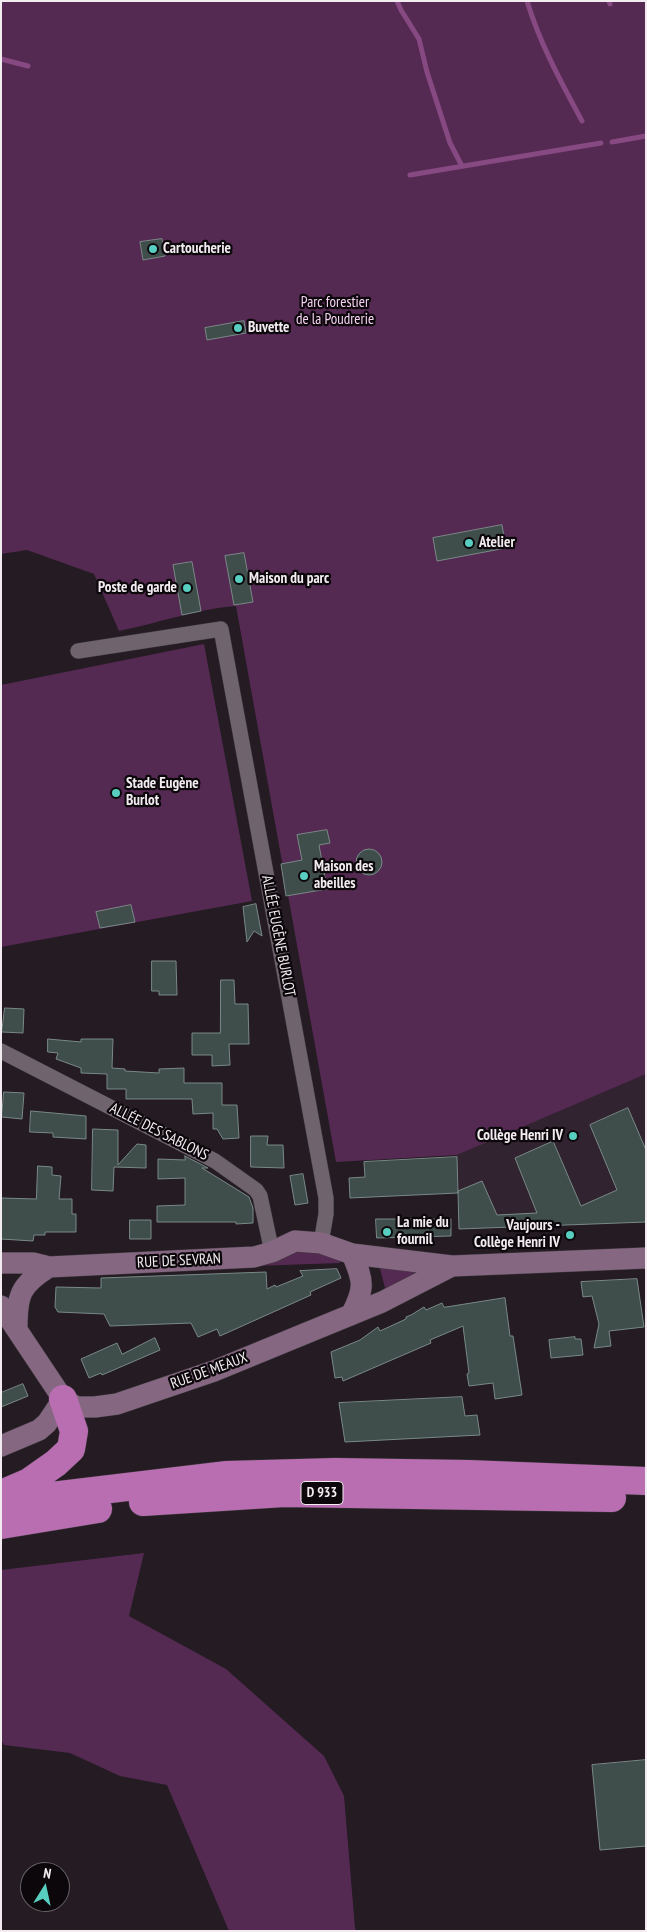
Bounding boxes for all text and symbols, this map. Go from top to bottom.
place label: Cartoucherie [163,240,231,258]
marker: Cartoucherie [147,243,159,255]
park label: Parc forestier de la Poudrerie [296,294,374,329]
place label: Buvette [248,319,289,337]
marker: Buvette [232,322,244,334]
place label: Atelier [479,534,515,552]
marker: Atelier [463,537,475,549]
place label: Maison du parc [249,570,329,588]
marker: Maison du parc [233,573,245,585]
place label: Poste de garde [98,579,177,597]
marker: Poste de garde [181,582,193,594]
place label: Stade Eugène Burlot [126,775,199,810]
marker: Stade Eugène Burlot [110,787,122,799]
place label: Maison des abeilles [314,858,374,893]
marker: Maison des abeilles [298,870,310,882]
street label: ALLÉE EUGÈNE BURLOT [257,874,299,998]
street label: ALLÉE DES SABLONS [107,1099,211,1165]
place label: Collège Henri IV [477,1127,563,1145]
marker: Collège Henri IV [567,1130,579,1142]
place label: La mie du fournil [397,1214,449,1249]
place label: Vaujours - Collège Henri IV [474,1217,560,1252]
marker: La mie du fournil [381,1226,393,1238]
marker: Vaujours - Collège Henri IV [564,1229,576,1241]
street label: RUE DE SEVRAN [137,1250,221,1272]
street label: RUE DE MEAUX [168,1349,250,1393]
road number: D 933 [301,1482,343,1505]
north arrow [20,1862,70,1912]
text: N [42,1864,53,1883]

